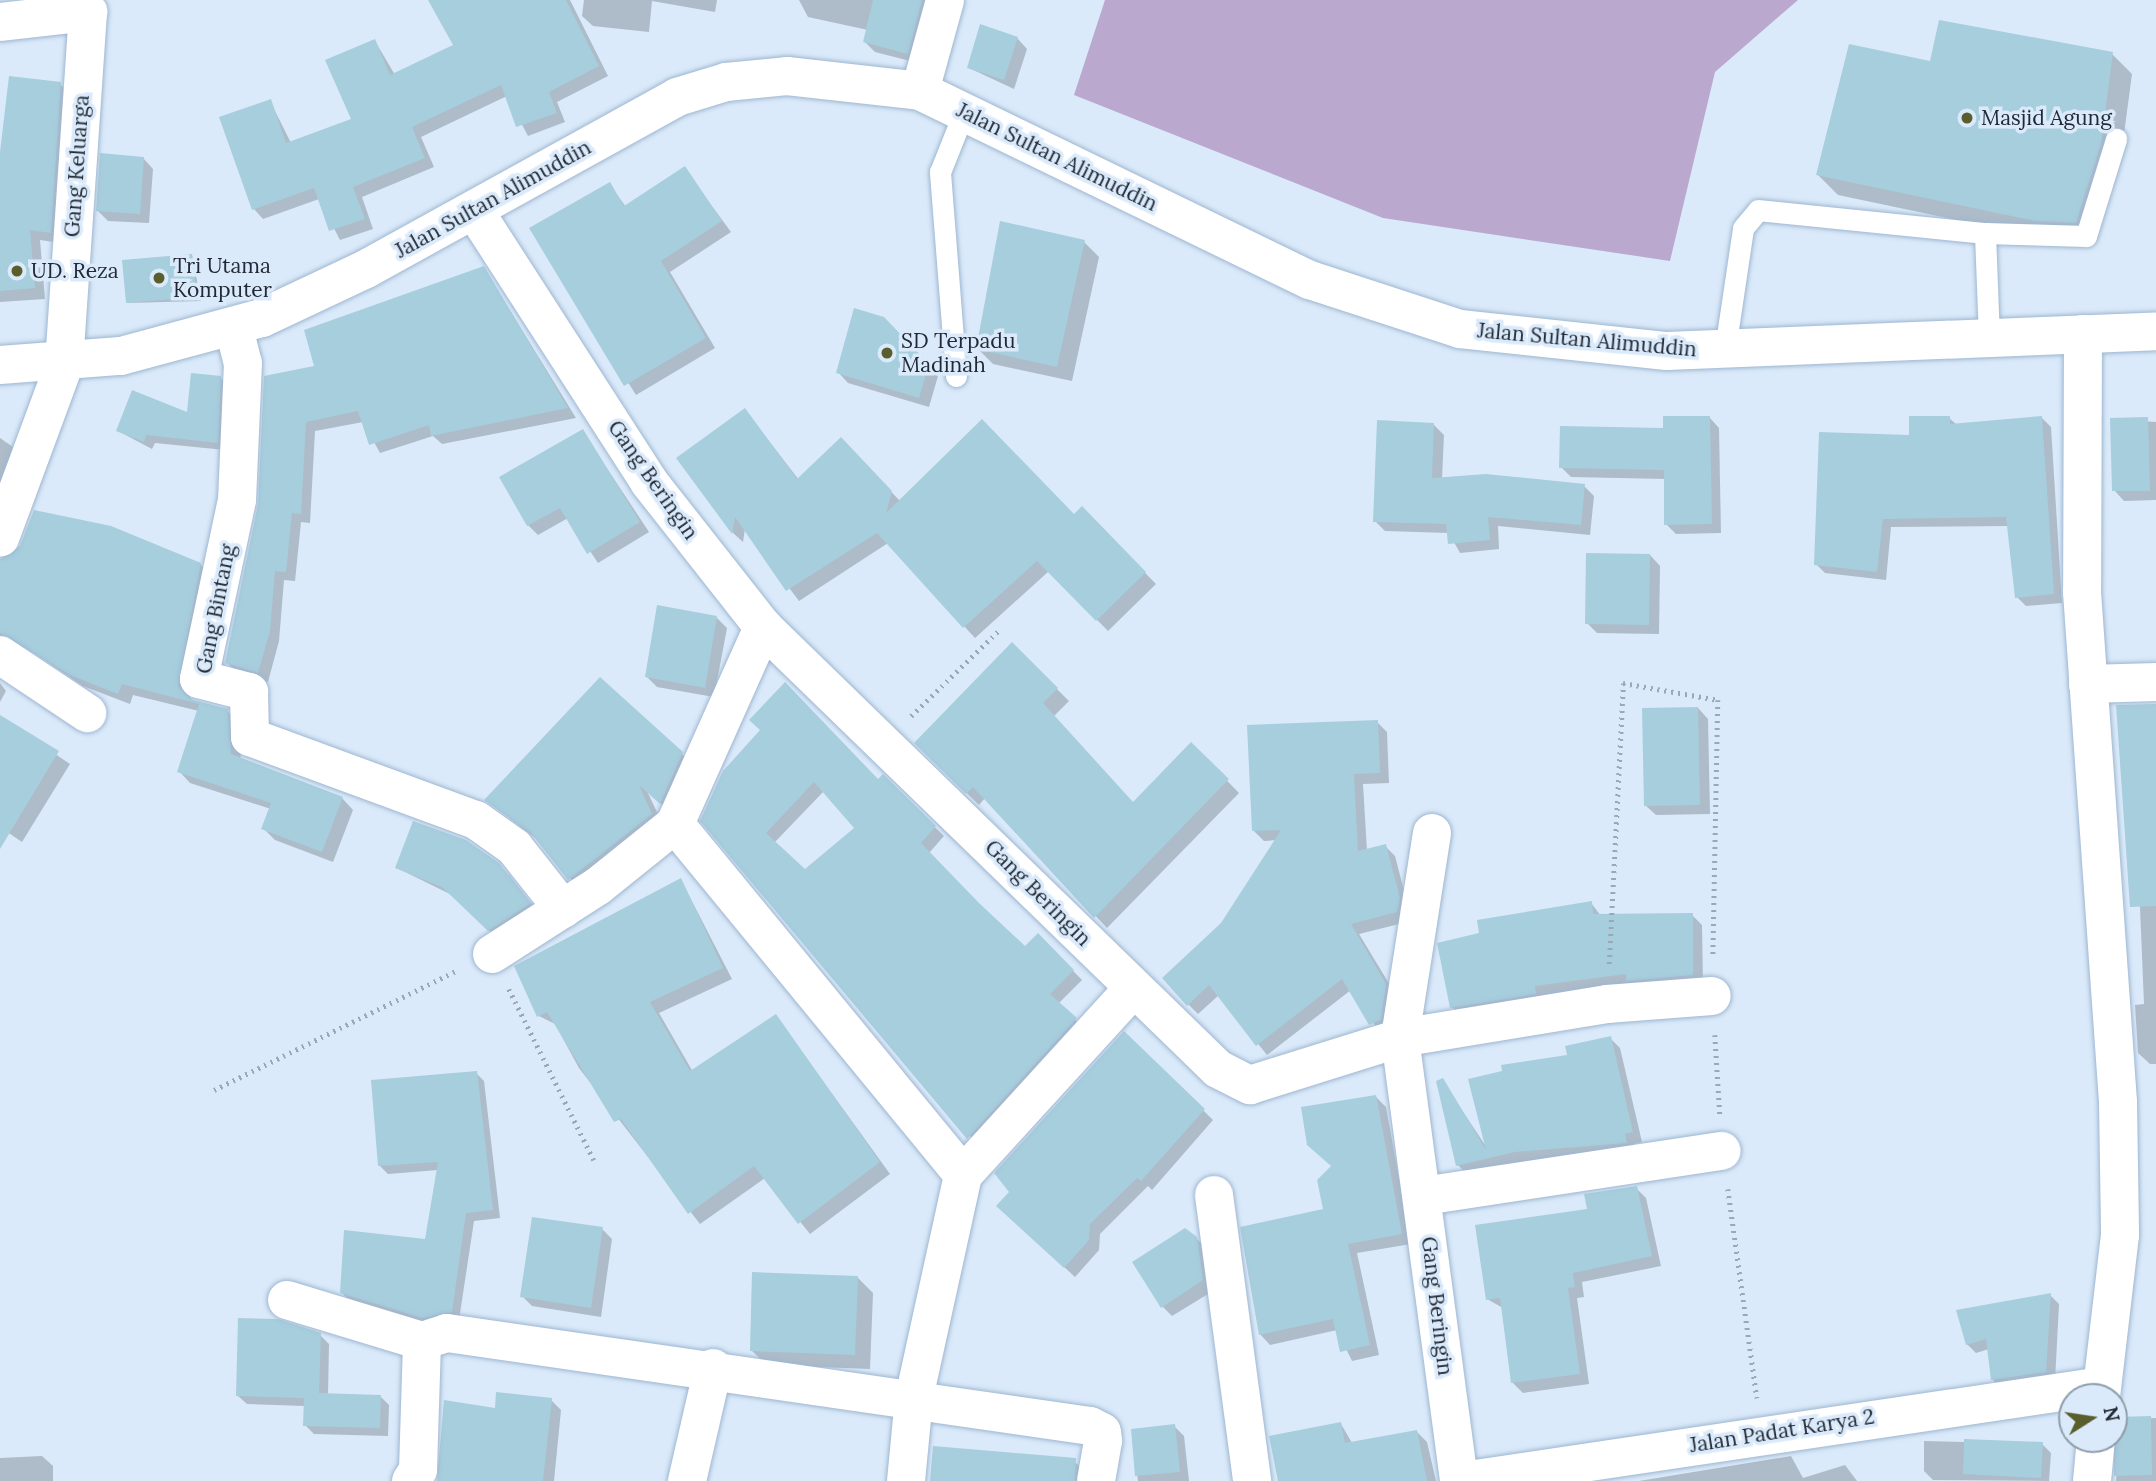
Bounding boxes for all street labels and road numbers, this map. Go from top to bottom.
street label: Gang Keluarga [59,94,95,238]
street label: Jalan Sultan Alimuddin [952,97,1162,217]
street label: Jalan Sultan Alimuddin [391,135,595,263]
street label: Jalan Sultan Alimuddin [1476,318,1698,362]
street label: Gang Beringin [603,416,703,544]
street label: Gang Bintang [191,542,241,676]
street label: Gang Beringin [980,835,1096,951]
street label: Gang Beringin [1416,1235,1458,1377]
street label: Jalan Padat Karya 2 [1688,1404,1876,1458]

